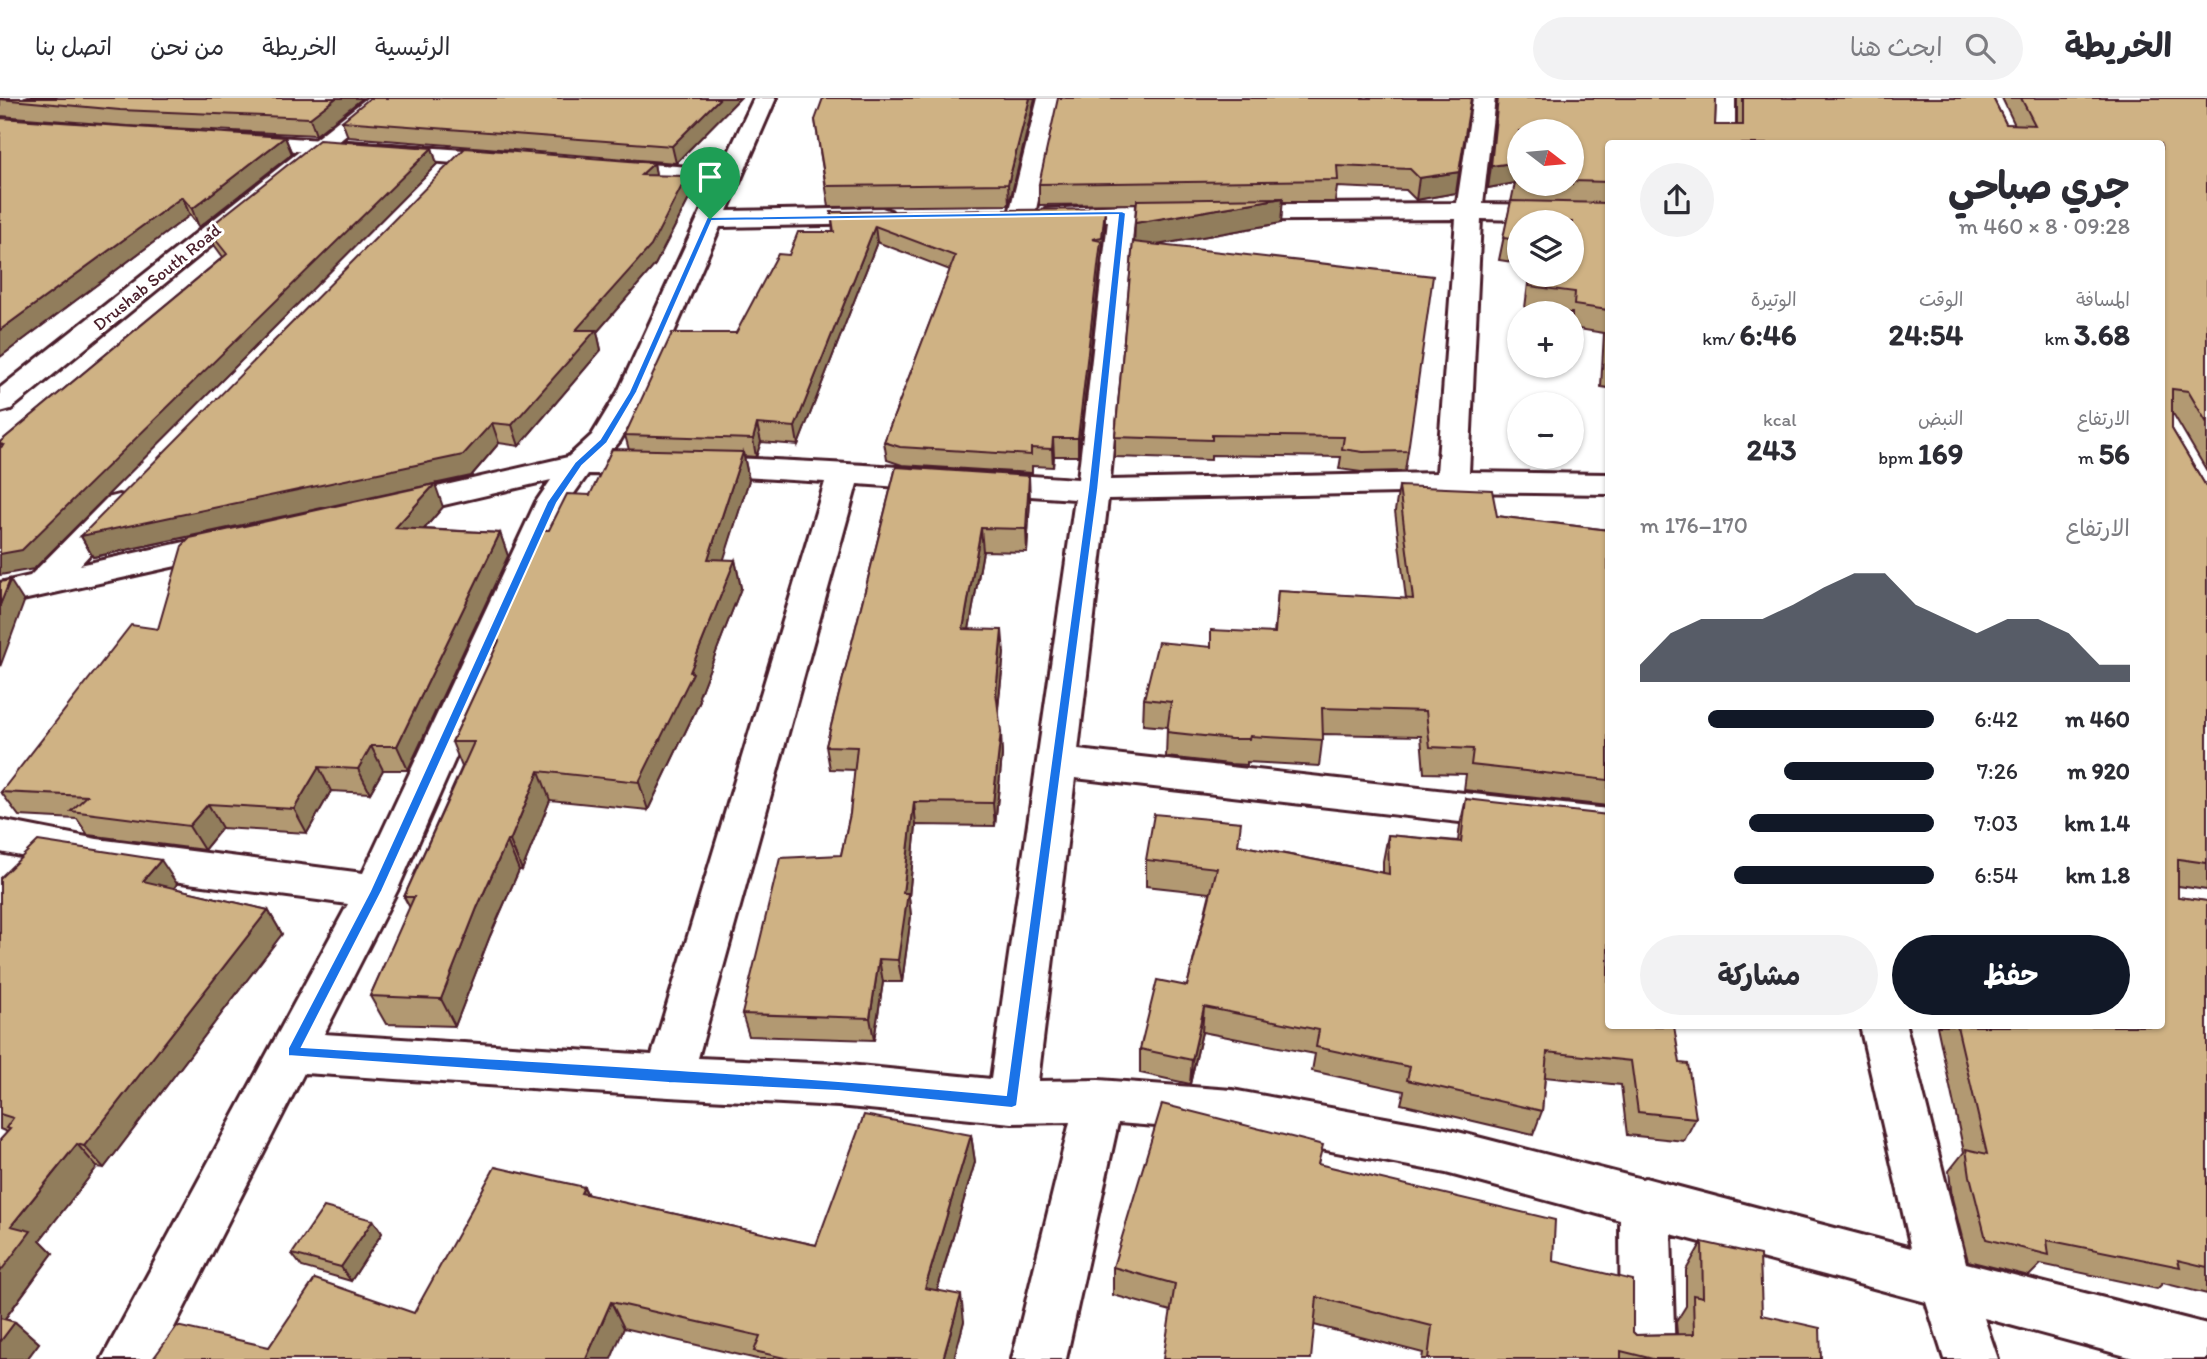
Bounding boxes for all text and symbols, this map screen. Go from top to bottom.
search box [1533,17,2023,80]
text: الخريطة [2065,26,2172,65]
icon: search [1961,29,1999,67]
text: ابحث هنا [1850,31,1943,63]
text: اتصل بنا [35,32,112,61]
text: من نحن [150,32,224,61]
text: الخريطة [262,32,337,61]
text: الرئيسية [375,32,450,61]
north arrow [1507,119,1584,196]
map controls [1507,119,1584,469]
pin [680,147,740,219]
icon: arrive [691,158,729,196]
button: share [1640,163,1714,237]
text: جري صباحي [1948,163,2130,209]
button: layers [1507,210,1584,287]
text: 09:28 · 8 × 460 m [1959,212,2130,240]
street label: Drushab South Road [89,219,225,335]
text: الوتيرة [1751,288,1797,311]
text: الوقت [1919,288,1963,311]
text: المسافة [2076,288,2130,311]
button: + [1507,301,1584,378]
text: 6:46 [1740,316,1797,353]
text: 24:54 [1888,316,1963,353]
text: 3.68 [2074,316,2130,353]
text: /km [1702,327,1740,350]
text: km [2045,327,2074,350]
button: − [1507,392,1584,469]
text: النبض [1918,407,1963,430]
text: الارتفاع [2077,407,2130,430]
text: kcal [1763,408,1797,431]
text: 243 [1747,431,1797,468]
text: 169 [1918,435,1963,472]
text: 56 [2098,435,2130,472]
text: bpm [1878,446,1918,469]
text: m [2078,446,2098,469]
text: 170–176 m [1640,511,1748,539]
text: الارتفاع [2066,514,2130,542]
text: 6:42 [1974,705,2018,733]
text: 460 m [2065,705,2130,733]
text: 7:26 [1977,757,2018,785]
text: 920 m [2067,757,2130,785]
text: 7:03 [1974,809,2018,837]
text: 1.4 km [2064,809,2130,837]
text: 6:54 [1974,861,2018,889]
text: 1.8 km [2065,861,2130,889]
button: مشاركة [1640,935,1878,1015]
button: حفظ [1892,935,2130,1015]

